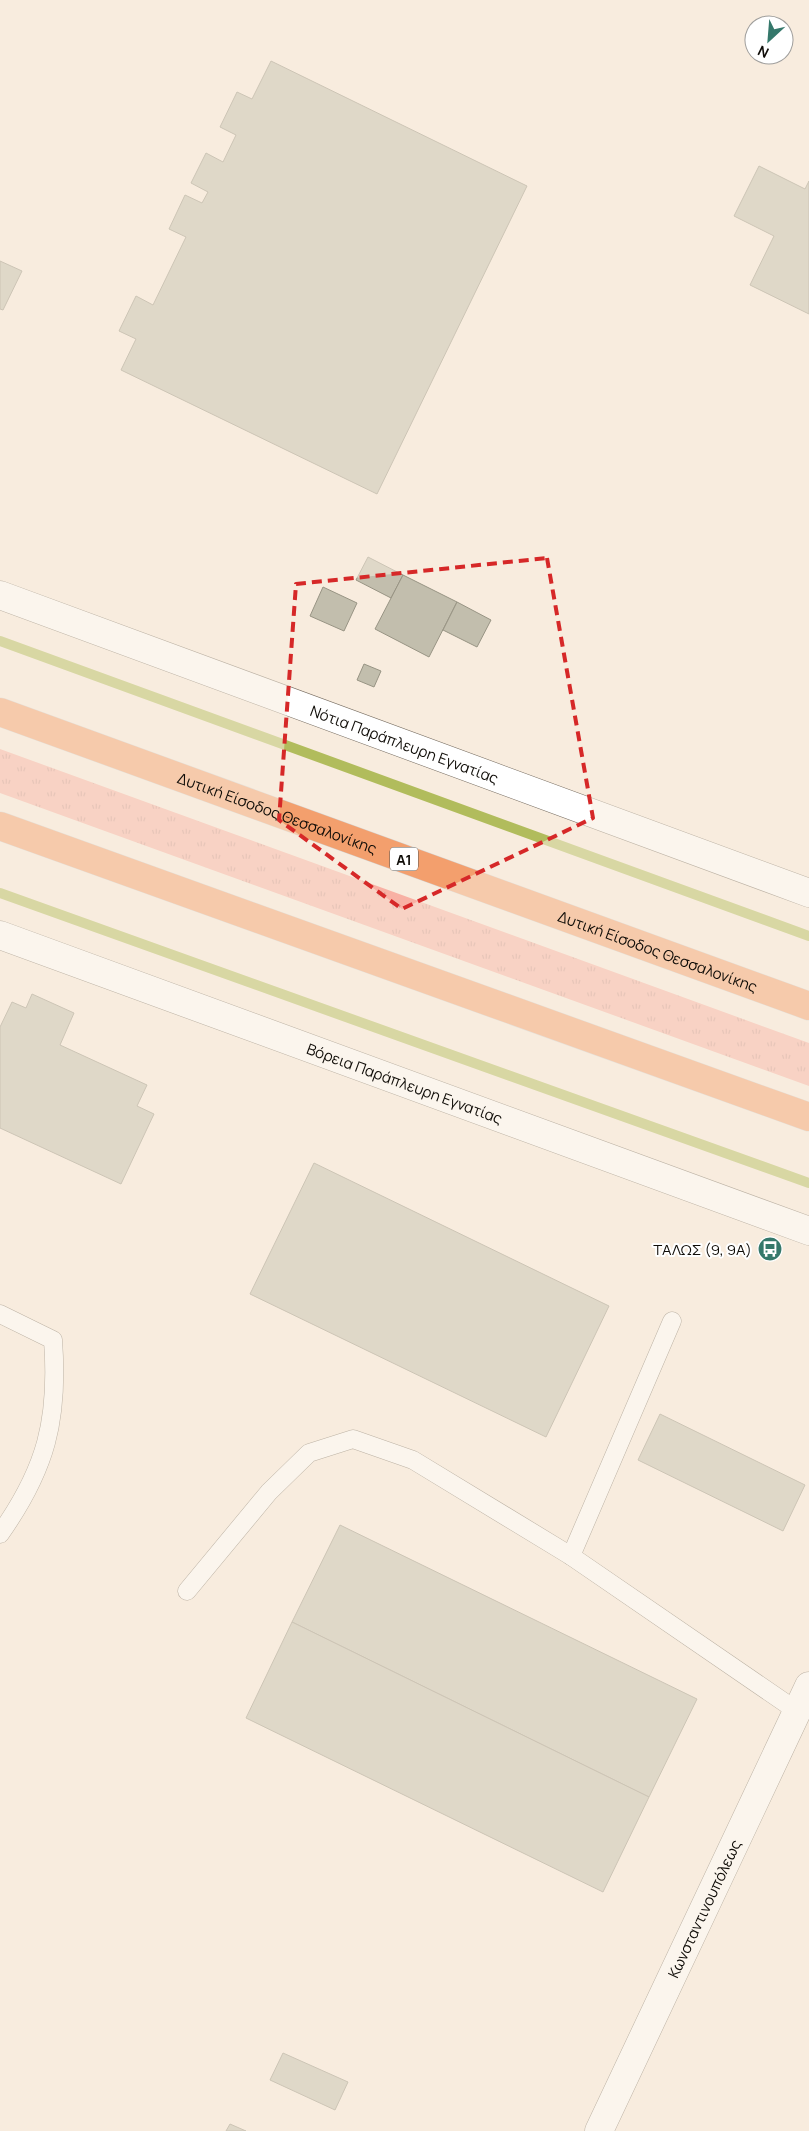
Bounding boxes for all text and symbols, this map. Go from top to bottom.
north arrow [744,15,794,65]
text: N [754,41,772,63]
street label: Νότια Παράπλευρη Εγνατίας [307,700,502,788]
street label: Δυτική Είσοδος Θεσσαλονίκης [175,767,380,859]
road number: Α1 [390,848,418,871]
street label: Δυτική Είσοδος Θεσσαλονίκης [555,905,760,997]
street label: Βόρεια Παράπλευρη Εγνατίας [304,1038,506,1129]
bus stop icon: ΤΑΛΩΣ (9, 9Α) [757,1236,783,1262]
place label: ΤΑΛΩΣ (9, 9Α) [653,1239,752,1260]
street label: Κωνσταντινουπόλεως [662,1836,746,1981]

